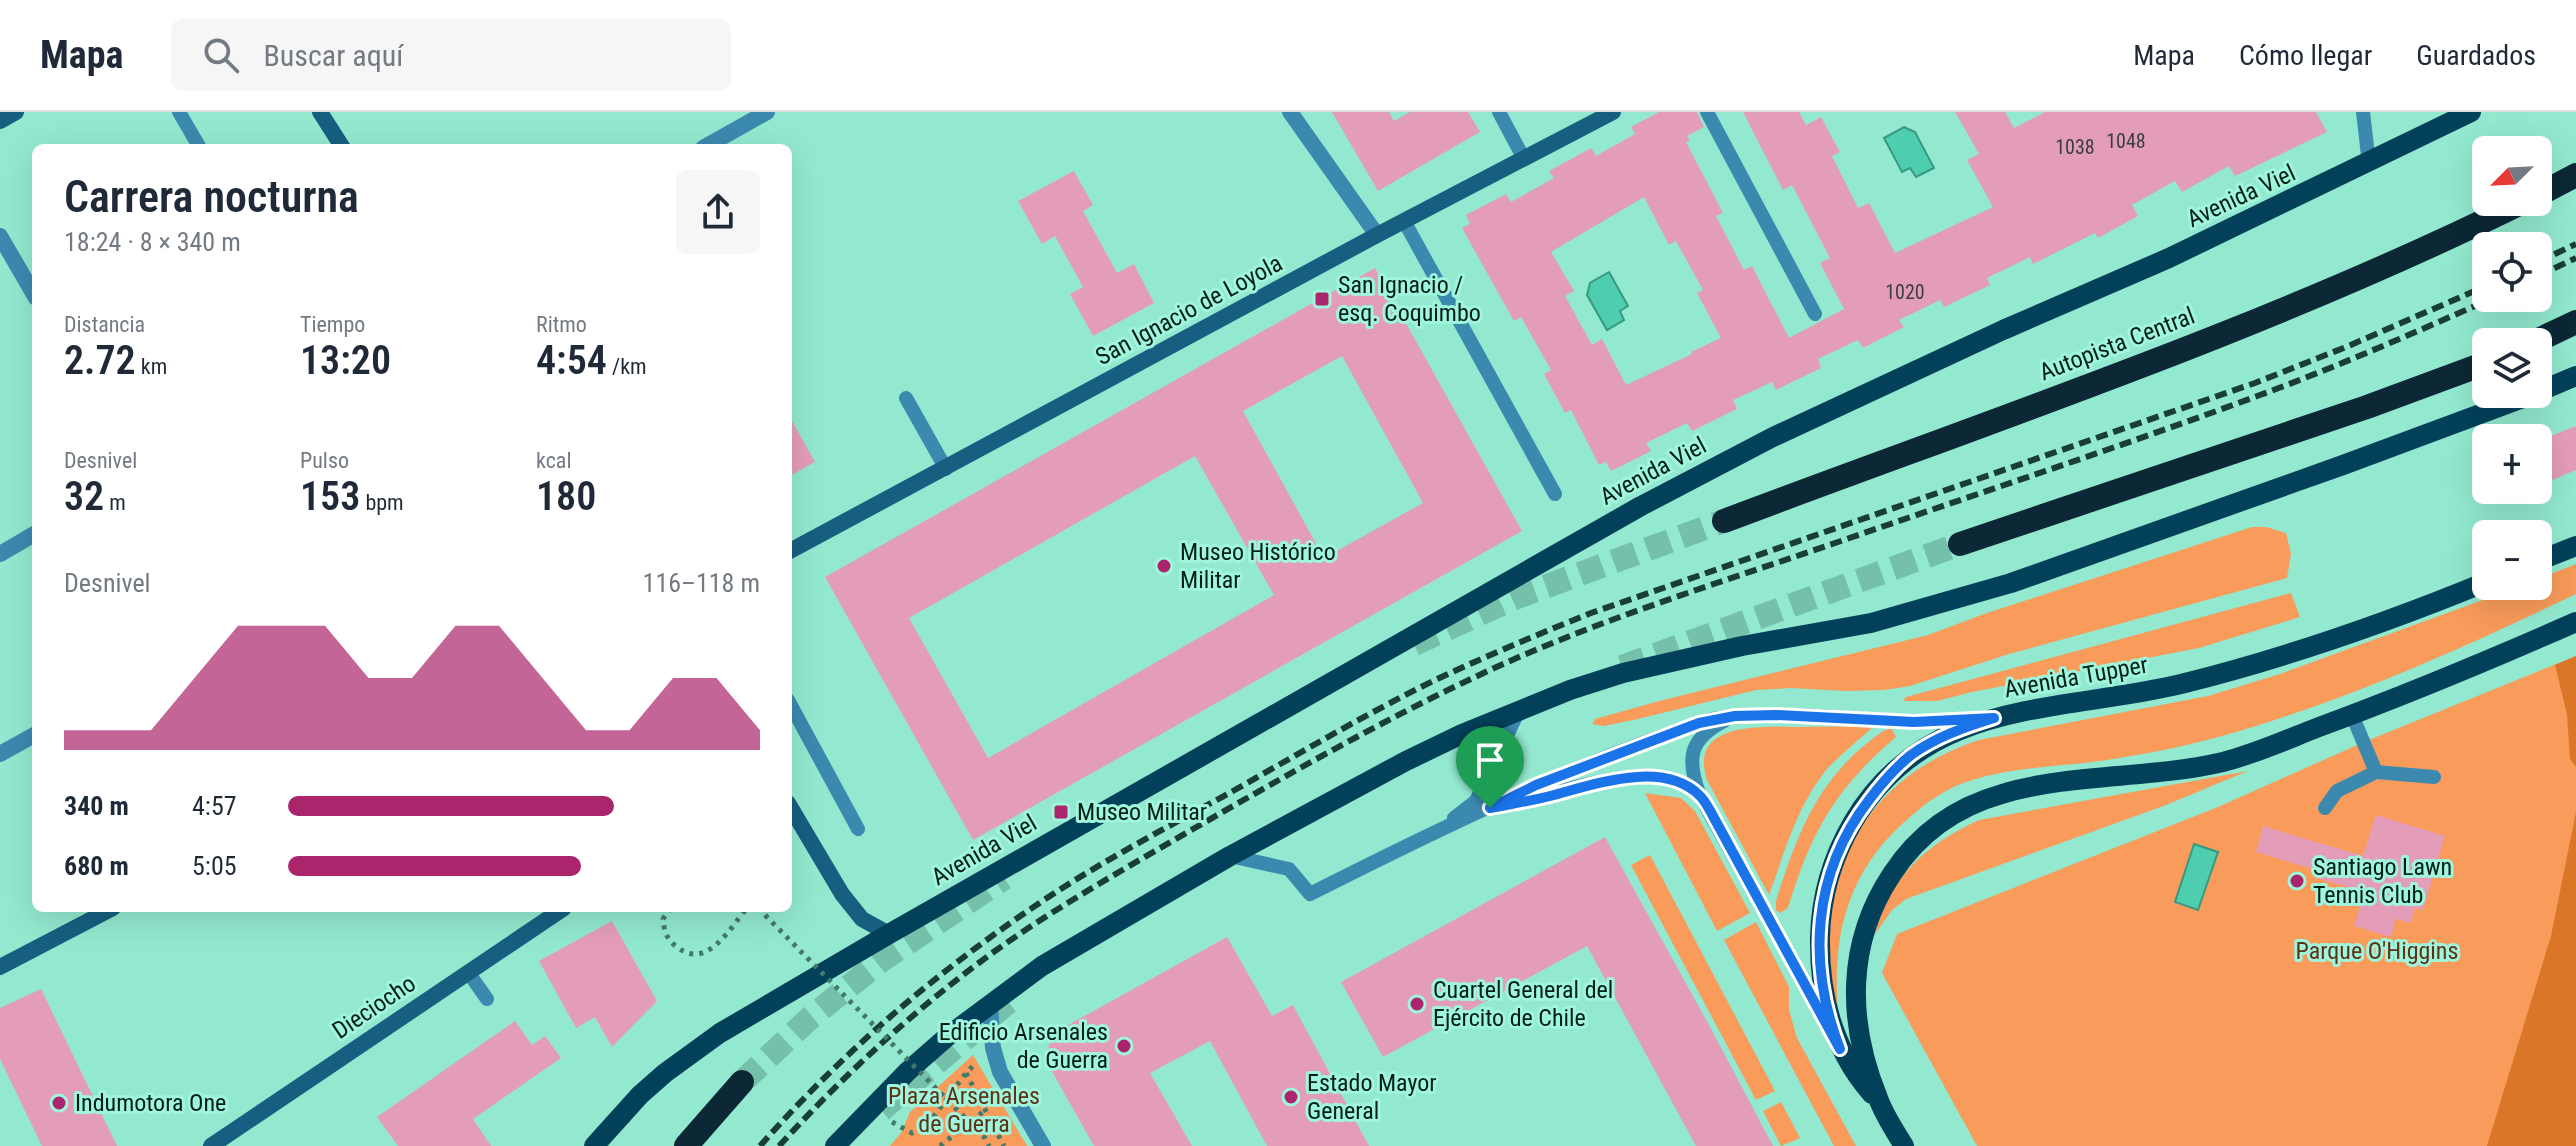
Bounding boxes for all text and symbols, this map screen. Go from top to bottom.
search box [171,19,731,91]
text: Mapa [40,33,123,77]
icon: search [199,33,243,77]
text: Buscar aquí [263,38,403,73]
text: Mapa [2133,39,2195,72]
text: Cómo llegar [2239,39,2372,72]
text: Guardados [2416,39,2536,72]
house number: 1048 [2106,129,2146,153]
house number: 1038 [2055,135,2095,159]
north arrow [2472,136,2552,216]
map controls [2472,136,2552,600]
street label: Avenida Viel [2182,159,2300,233]
button: share [676,170,760,254]
text: Carrera nocturna [64,171,359,223]
text: 18:24 · 8 × 340 m [64,227,241,257]
button: locate [2472,232,2552,312]
street label: San Ignacio de Loyola [1091,249,1287,371]
place label: San Ignacio / esq. Coquimbo [1338,271,1481,327]
house number: 1020 [1885,280,1925,304]
marker: San Ignacio / esq. Coquimbo [1313,290,1331,308]
street label: Autopista Central [2035,302,2199,386]
text: Distancia [64,312,145,337]
text: Tiempo [300,312,365,337]
text: Ritmo [536,312,587,337]
button: layers [2472,328,2552,408]
text: 2.72 [64,337,136,384]
text: 13:20 [300,337,391,384]
text: 4:54 [536,337,607,384]
text: km [136,354,167,379]
text: /km [607,354,647,379]
button: + [2472,424,2552,504]
street label: Avenida Viel [1595,431,1711,511]
text: Desnivel [64,448,137,473]
text: Pulso [300,448,349,473]
text: kcal [536,448,571,473]
text: 32 [64,473,104,520]
text: 153 [300,473,360,520]
text: 180 [536,473,596,520]
text: m [104,490,126,515]
text: bpm [360,490,404,515]
button: − [2472,520,2552,600]
place label: Museo Histórico Militar [1180,538,1336,594]
marker: Museo Histórico Militar [1155,557,1173,575]
text: Desnivel [64,568,151,598]
text: 116–118 m [643,568,760,598]
street label: Avenida Tupper [2002,651,2150,703]
pin [1456,726,1524,808]
icon: arrive [1468,738,1512,782]
text: 340 m [64,791,129,821]
text: 4:57 [192,791,237,821]
place label: Museo Militar [1077,798,1207,826]
marker: Museo Militar [1052,803,1070,821]
street label: Avenida Viel [927,809,1041,891]
text: 680 m [64,851,129,881]
text: 5:05 [192,851,237,881]
place label: Santiago Lawn Tennis Club [2313,853,2452,909]
marker: Santiago Lawn Tennis Club [2288,872,2306,890]
park label: Parque O'Higgins [2296,937,2458,965]
street label: Dieciocho [327,969,421,1045]
place label: Cuartel General del Ejército de Chile [1433,976,1613,1032]
marker: Cuartel General del Ejército de Chile [1408,995,1426,1013]
place label: Edificio Arsenales de Guerra [939,1018,1108,1074]
marker: Edificio Arsenales de Guerra [1115,1037,1133,1055]
place label: Estado Mayor General [1307,1069,1437,1125]
park label: Plaza Arsenales de Guerra [888,1082,1040,1138]
marker: Estado Mayor General [1282,1088,1300,1106]
place label: Indumotora One [75,1089,226,1117]
marker: Indumotora One [50,1094,68,1112]

